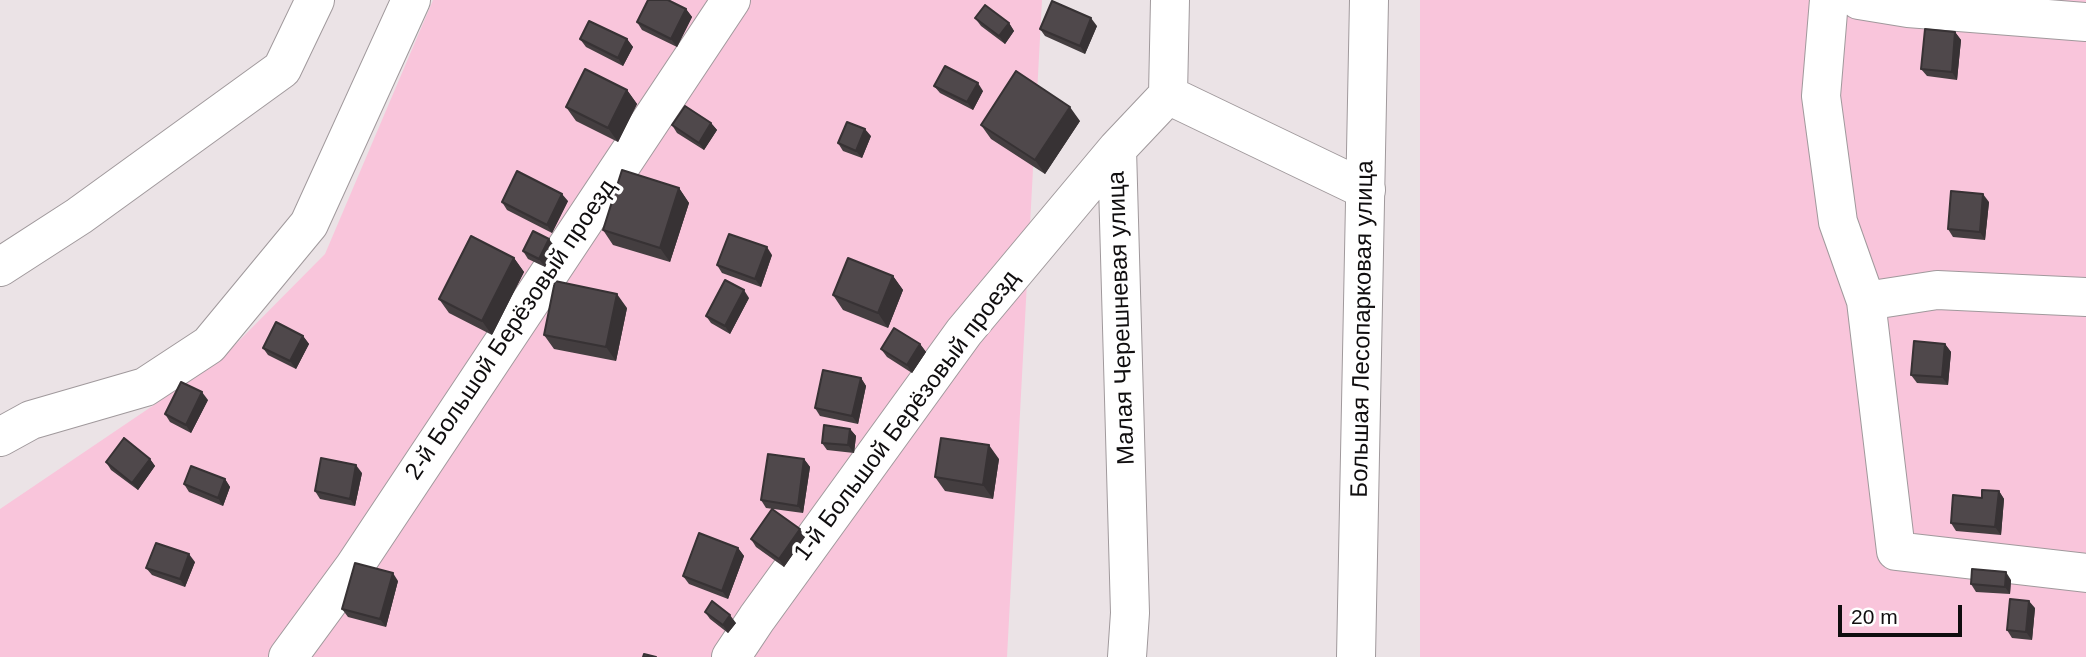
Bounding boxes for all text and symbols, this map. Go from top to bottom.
street label: Большая Лесопарковая улица [1346,160,1380,498]
street label: Малая Черешневая улица [1102,171,1142,465]
street label: 2-й Большой Берёзовый проезд [399,174,623,486]
street label: 1-й Большой Берёзовый проезд [788,265,1026,567]
scale bar [1841,590,1965,634]
text: 20 m [1851,605,1898,628]

